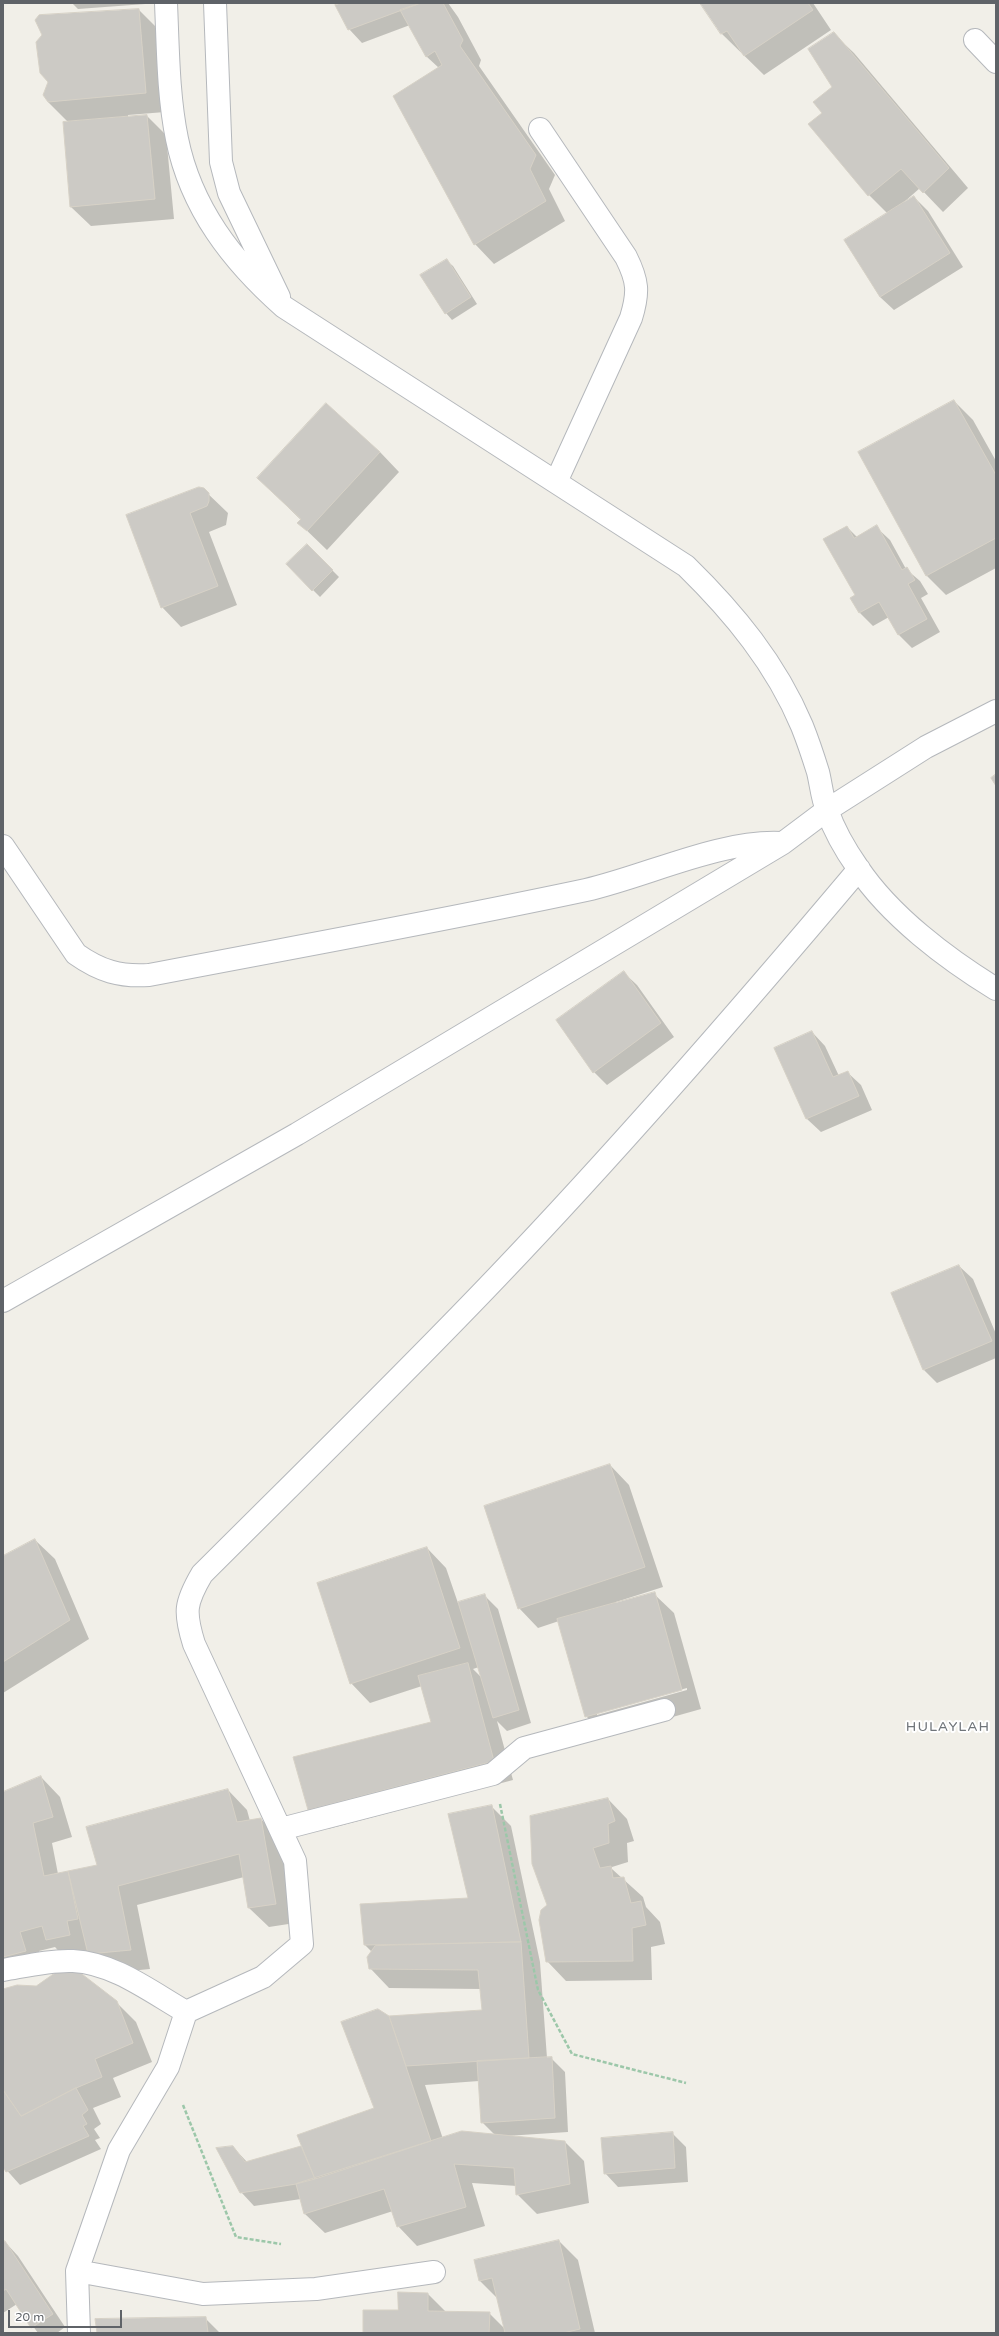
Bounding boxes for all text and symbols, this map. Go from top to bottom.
district label: HULAYLAH [906,1719,990,1735]
scale bar [10,2302,124,2328]
text: 20 m [15,2310,44,2324]

